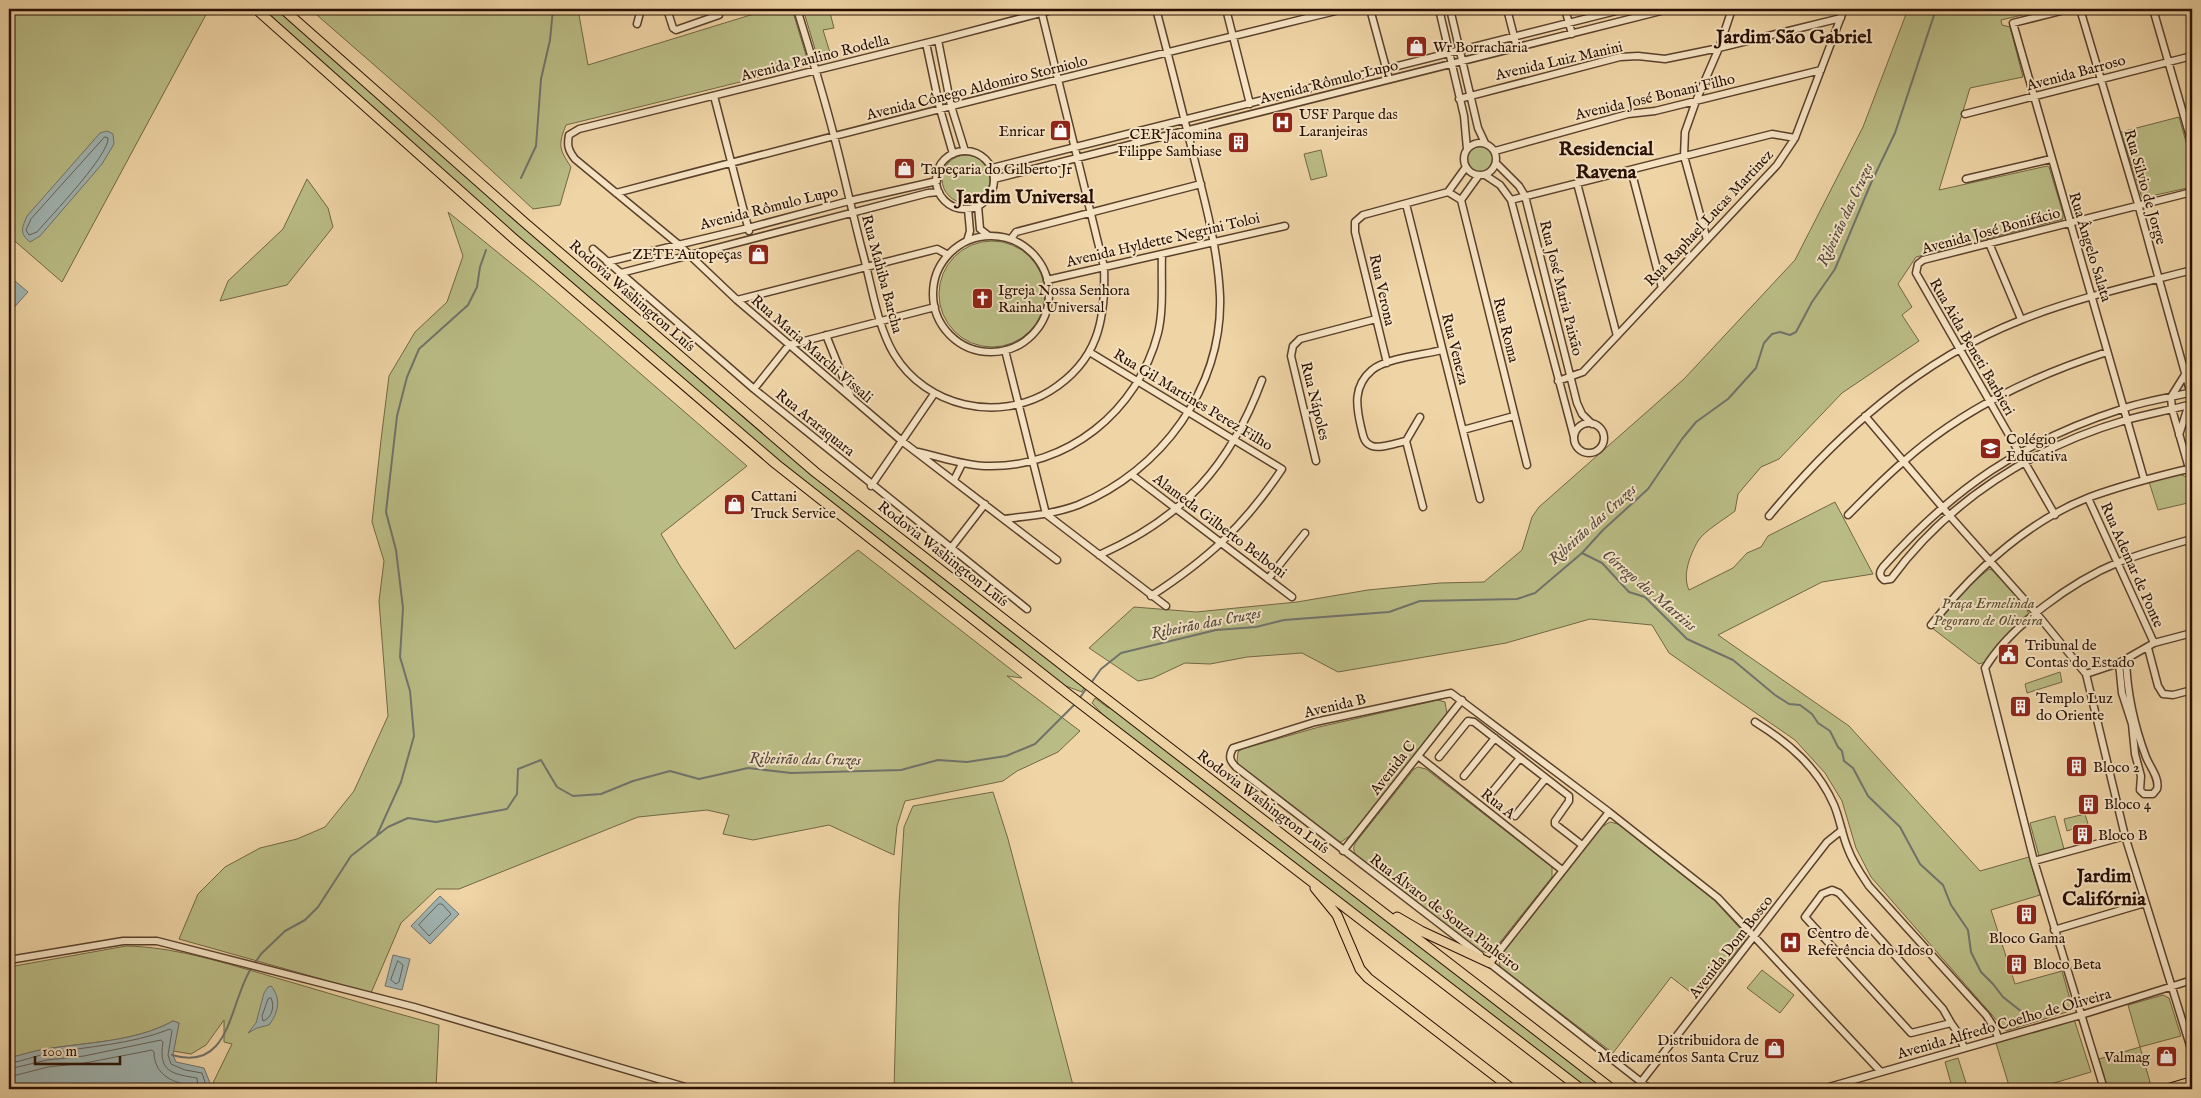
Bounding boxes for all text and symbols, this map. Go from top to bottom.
district label: Jardim São Gabriel [1713,25,1872,50]
street label: Avenida Paulino Rodella [738,30,892,86]
shop icon: Wr Borracharia [1405,35,1429,59]
street label: Avenida Luiz Manini [1492,37,1625,85]
place label: Wr Borracharia [1433,38,1528,57]
street label: Avenida Cônego Aldomiro Storniolo [864,51,1090,125]
street label: Avenida Barroso [2023,51,2128,96]
street label: Avenida Rômulo Lupo [1257,56,1400,109]
street label: Avenida José Bonani Filho [1572,69,1737,125]
place label: USF Parque das Laranjeiras [1299,105,1398,141]
hospital icon: USF Parque das Laranjeiras [1271,111,1295,135]
shop icon: Enricar [1049,119,1073,143]
place label: Enricar [999,122,1045,141]
place label: CER Jacomina Filippe Sambiase [1118,125,1223,161]
street label: Rua Silvio de Jorge [2119,127,2171,247]
building icon: CER Jacomina Filippe Sambiase [1226,131,1250,155]
district label: Residencial Ravena [1558,137,1654,185]
street label: Rua Raphael Lucas Martinez [1641,145,1778,290]
shop icon: Tapeçaria do Gilberto Jr [893,157,917,181]
place label: Tapeçaria do Gilberto Jr [921,160,1072,179]
water label: Ribeirão das Cruzes [1813,160,1879,270]
street label: Avenida Rômulo Lupo [697,182,840,235]
district label: Jardim Universal [953,185,1095,210]
street label: Rua Ângelo Salata [2064,190,2116,305]
street label: Avenida José Bonifácio [1919,203,2062,259]
street label: Avenida Hyldette Negrini Toloi [1063,208,1262,272]
street label: Rua Mahiba Barcha [857,213,907,336]
street label: Rua José Maria Paixão [1535,218,1587,358]
street label: Rodovia Washington Luís [565,236,699,356]
shop icon: ZETE Autopeças [746,242,770,266]
place label: ZETE Autopeças [632,245,742,264]
street label: Rua Verona [1365,252,1400,328]
street label: Rua Aida Beneti Barbieri [1925,275,2019,419]
place label: Igreja Nossa Senhora Rainha Universal [998,281,1130,317]
church icon: Igreja Nossa Senhora Rainha Universal [970,287,994,311]
street label: Rua Maria Marchi Vissali [747,291,877,407]
street label: Rua Roma [1489,296,1523,365]
street label: Rua Veneza [1437,311,1473,387]
street label: Rua Gil Martines Perez Filho [1110,345,1276,455]
street label: Rua Nápoles [1296,360,1334,442]
street label: Rua Araraquara [771,385,859,461]
place label: Colégio Educativa [2006,430,2068,466]
school or university icon: Colégio Educativa [1978,436,2002,460]
street label: Alameda Gilberto Belboni [1148,469,1291,583]
water label: Ribeirão das Cruzes [1545,480,1642,570]
place label: Cattani Truck Service [751,487,836,523]
shop icon: Cattani Truck Service [723,493,747,517]
street label: Rodovia Washington Luís [874,497,1012,611]
street label: Rua Ademar de Ponte [2096,499,2168,631]
water label: Córrego dos Martins [1598,546,1701,637]
park label: Praça Ermelinda Pegoraro de Oliveira [1933,594,2043,631]
water label: Ribeirão das Cruzes [1149,603,1263,644]
place label: Tribunal de Contas do Estado [2025,636,2135,672]
public building icon: Tribunal de Contas do Estado [1997,642,2021,666]
place label: Templo Luz do Oriente [2036,689,2113,725]
street label: Avenida B [1301,690,1368,723]
building icon: Templo Luz do Oriente [2008,695,2032,719]
street label: Avenida C [1365,737,1420,800]
street label: Rodovia Washington Luís [1193,746,1333,858]
water label: Ribeirão das Cruzes [749,749,861,771]
building icon: Bloco 2 [2065,755,2089,779]
place label: Bloco 2 [2093,758,2140,777]
street label: Rua A [1477,785,1520,824]
building icon: Bloco 4 [2076,792,2100,816]
place label: Bloco 4 [2104,795,2152,814]
building icon: Bloco B [2070,823,2094,847]
place label: Bloco B [2098,826,2148,845]
street label: Rua Álvaro de Souza Pinheiro [1366,850,1524,976]
district label: Jardim Califórnia [2062,864,2146,912]
street label: Avenida Dom Bosco [1684,892,1777,1003]
building icon: Bloco Gama [2015,903,2039,927]
place label: Centro de Referência do Idoso [1807,924,1933,960]
place label: Bloco Gama [1989,929,2066,948]
hospital icon: Centro de Referência do Idoso [1779,930,1803,954]
building icon: Bloco Beta [2005,952,2029,976]
place label: Bloco Beta [2033,955,2102,974]
street label: Avenida Alfredo Coelho de Oliveira [1894,984,2114,1064]
place label: Distribuidora de Medicamentos Santa Cruz [1597,1031,1759,1067]
scale bar [35,1033,120,1065]
shop icon: Distribuidora de Medicamentos Santa Cruz [1763,1037,1787,1061]
text: 100 m [42,1042,78,1061]
shop icon: Valmag [2154,1045,2178,1069]
place label: Valmag [2103,1048,2151,1067]

